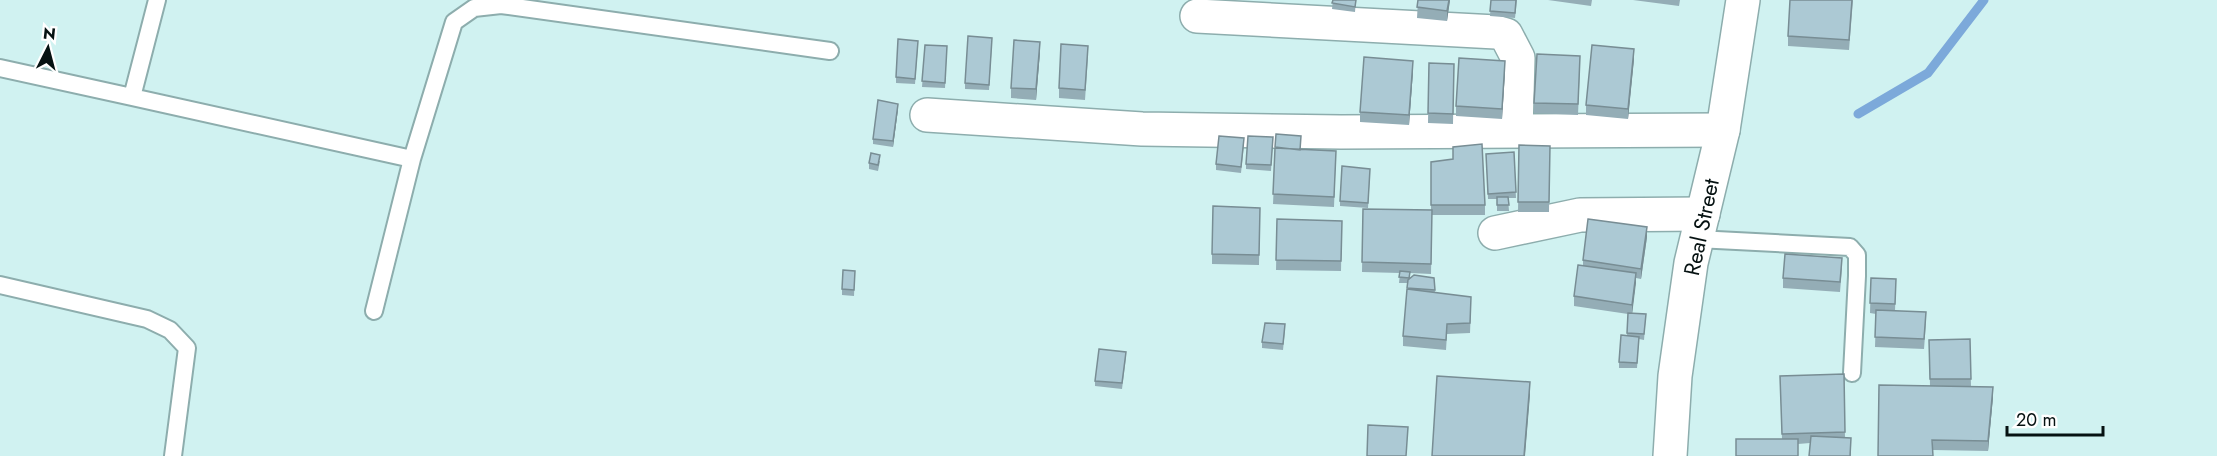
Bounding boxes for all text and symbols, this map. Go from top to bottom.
north arrow [18,18,78,78]
text: N [42,21,57,46]
street label: Real Street [1675,175,1727,278]
scale bar [2007,399,2103,437]
text: 20 m [2016,407,2056,433]

